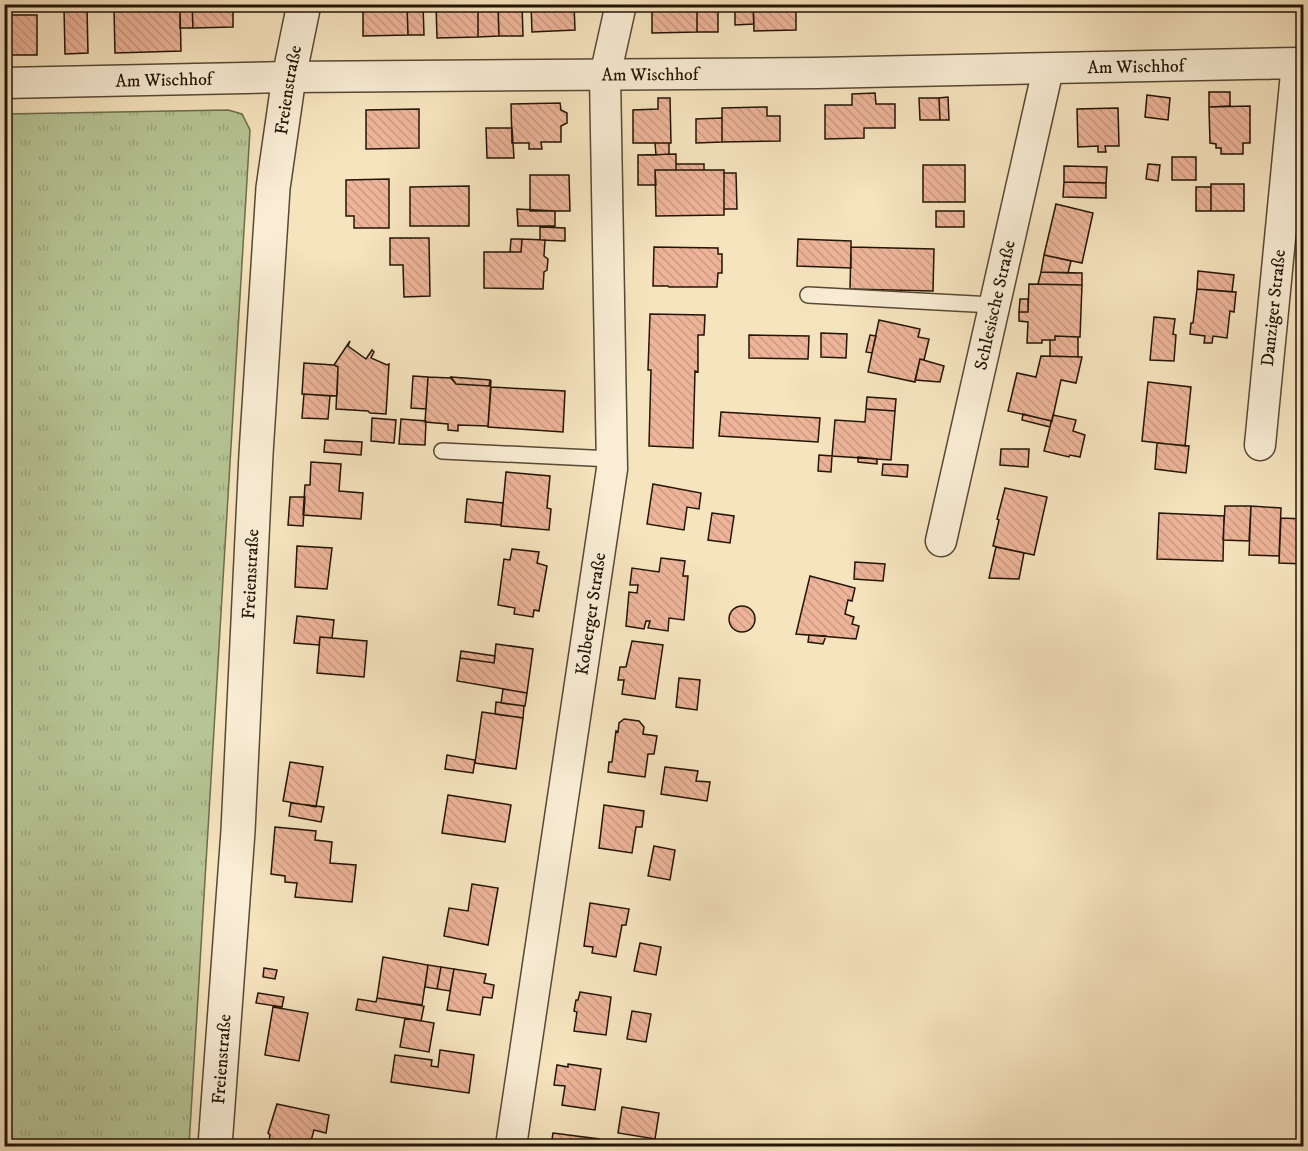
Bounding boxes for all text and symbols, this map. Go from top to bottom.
street label: Freienstraße [271,43,307,136]
street label: Am Wischhof [1087,55,1188,79]
street label: Am Wischhof [601,64,702,87]
street label: Am Wischhof [115,69,216,93]
street label: Schlesische Straße [970,238,1021,372]
street label: Danziger Straße [1257,248,1291,368]
street label: Freienstraße [238,529,264,620]
street label: Kolberger Straße [571,551,611,677]
street label: Freienstraße [208,1013,237,1105]

